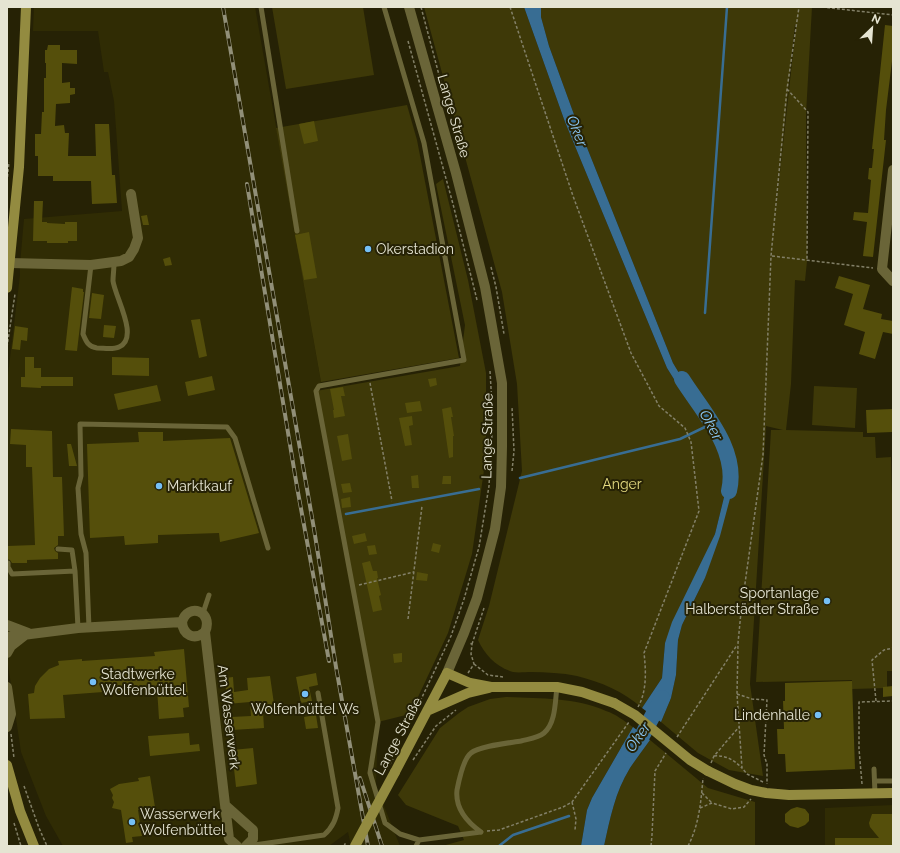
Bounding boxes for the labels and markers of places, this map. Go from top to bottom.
place label: Okerstadion [376,241,454,257]
marker: Okerstadion [363,244,373,254]
place label: Marktkauf [167,478,233,494]
marker: Marktkauf [154,481,164,491]
place label: Sportanlage Halberstädter Straße [685,585,819,617]
marker: Sportanlage Halberstädter Straße [822,596,832,606]
place label: Stadtwerke Wolfenbüttel [101,666,186,698]
marker: Stadtwerke Wolfenbüttel [88,677,98,687]
marker: Wolfenbüttel Ws [300,689,310,699]
place label: Wolfenbüttel Ws [251,701,359,717]
place label: Lindenhalle [734,707,810,723]
marker: Lindenhalle [813,710,823,720]
place label: Wasserwerk Wolfenbüttel [140,806,225,838]
marker: Wasserwerk Wolfenbüttel [127,817,137,827]

